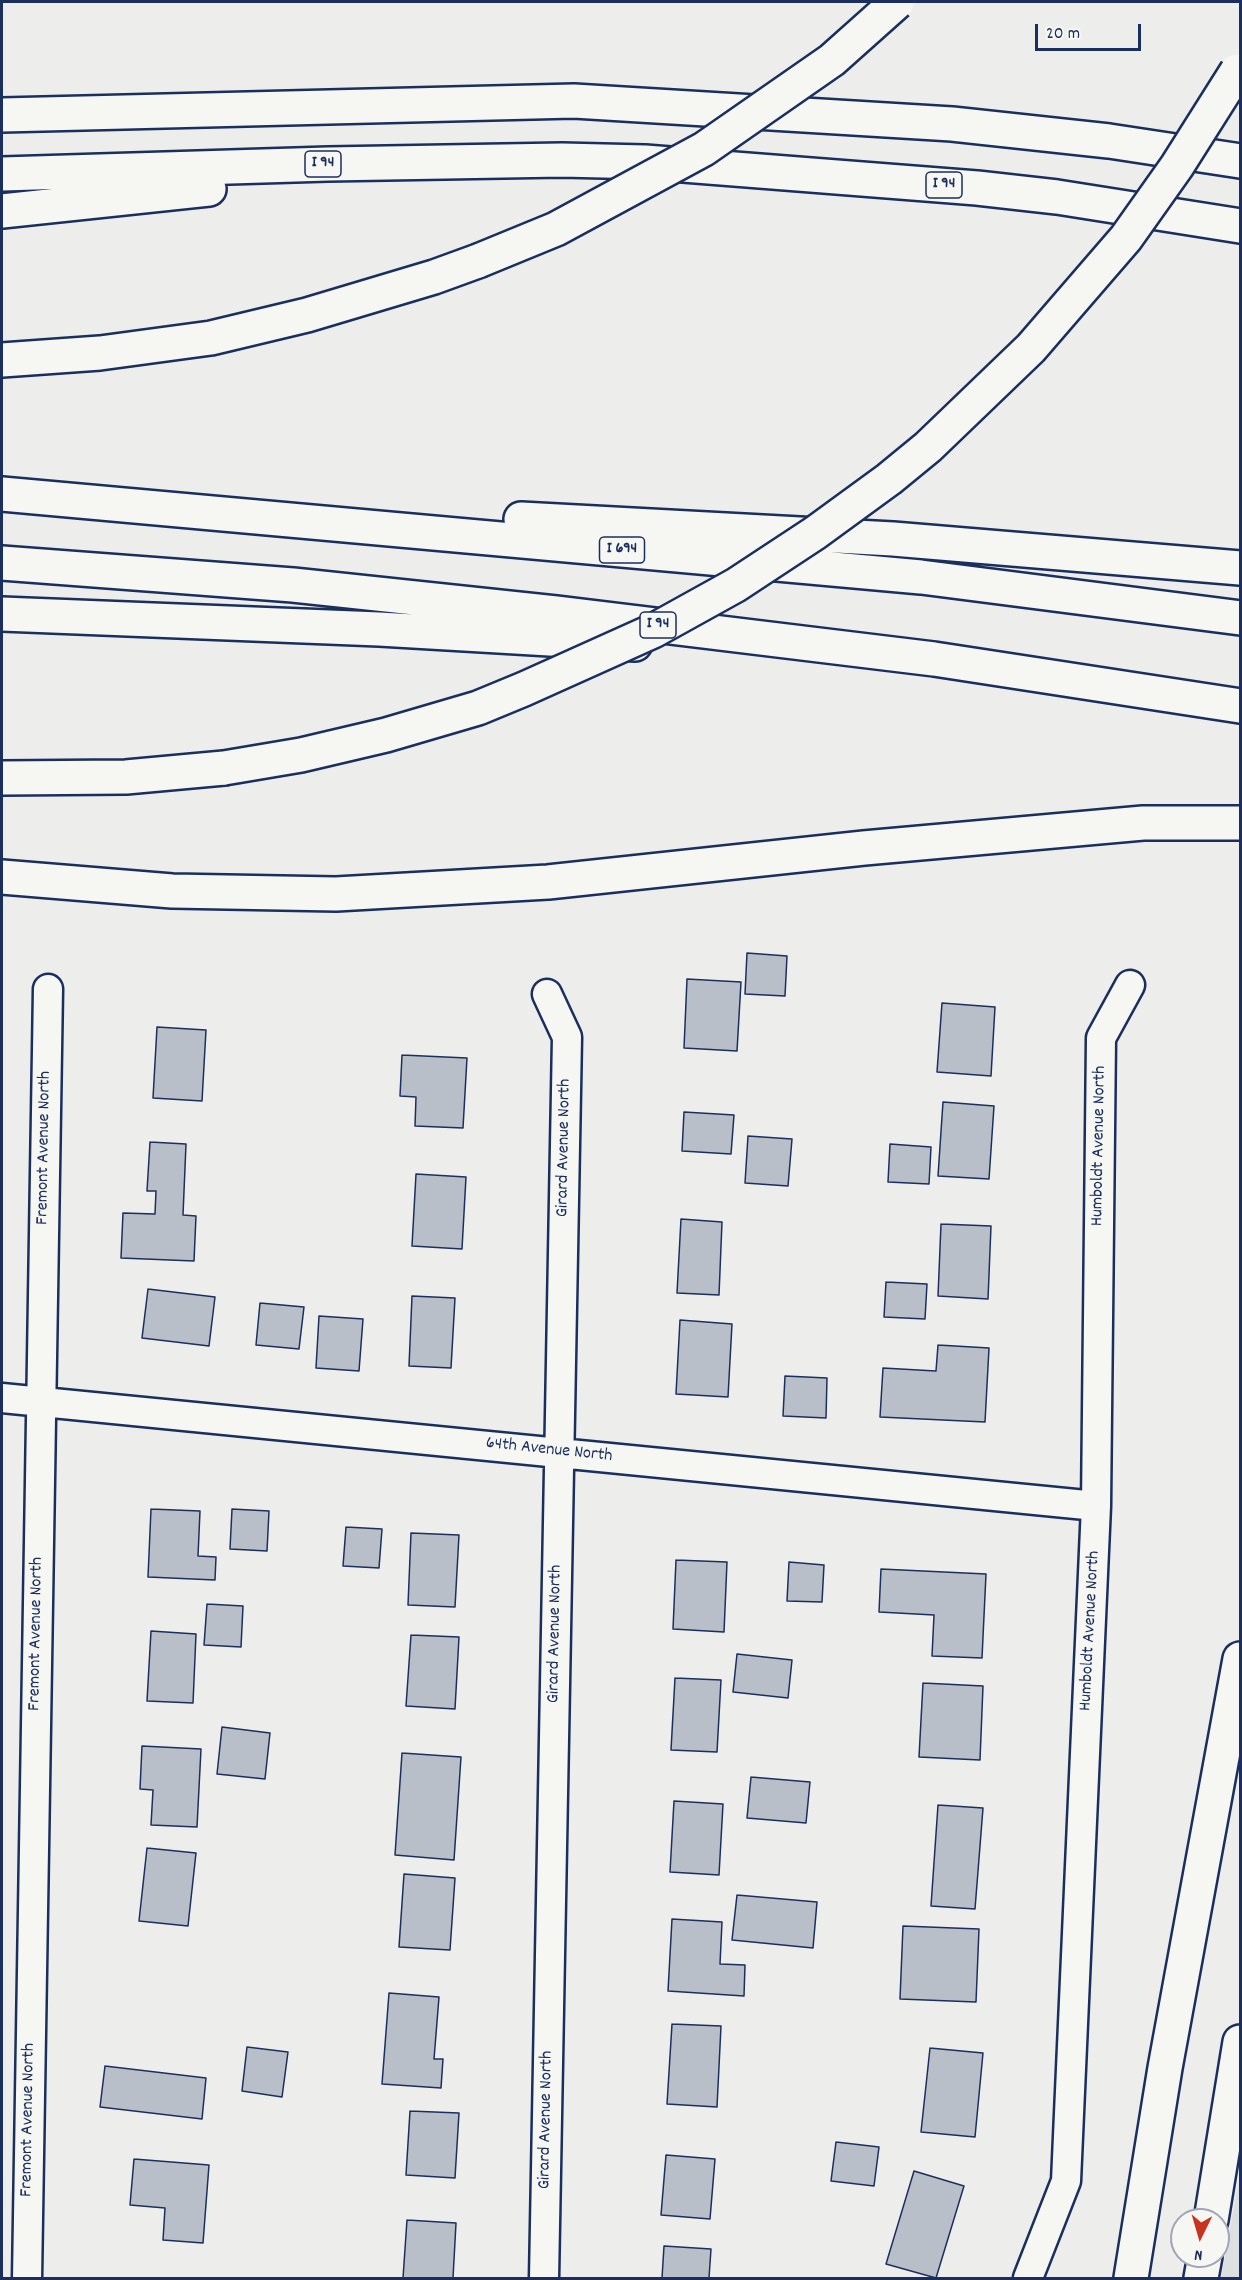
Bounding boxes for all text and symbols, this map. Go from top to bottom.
scale bar [1038,12,1144,50]
text: 20 m [1046,22,1080,47]
road number: I 94 [305,151,341,177]
road number: I 94 [926,172,962,198]
road number: I 694 [600,537,644,563]
road number: I 94 [640,612,676,638]
street label: Humboldt Avenue North [1088,1066,1112,1226]
street label: Fremont Avenue North [33,1071,57,1225]
street label: Girard Avenue North [553,1079,577,1217]
street label: 64th Avenue North [485,1434,613,1468]
street label: Humboldt Avenue North [1076,1550,1106,1712]
street label: Fremont Avenue North [25,1557,49,1711]
street label: Girard Avenue North [544,1565,568,1703]
street label: Fremont Avenue North [17,2043,41,2197]
street label: Girard Avenue North [535,2051,559,2189]
north arrow [1170,2208,1230,2268]
text: N [1194,2243,1204,2266]

